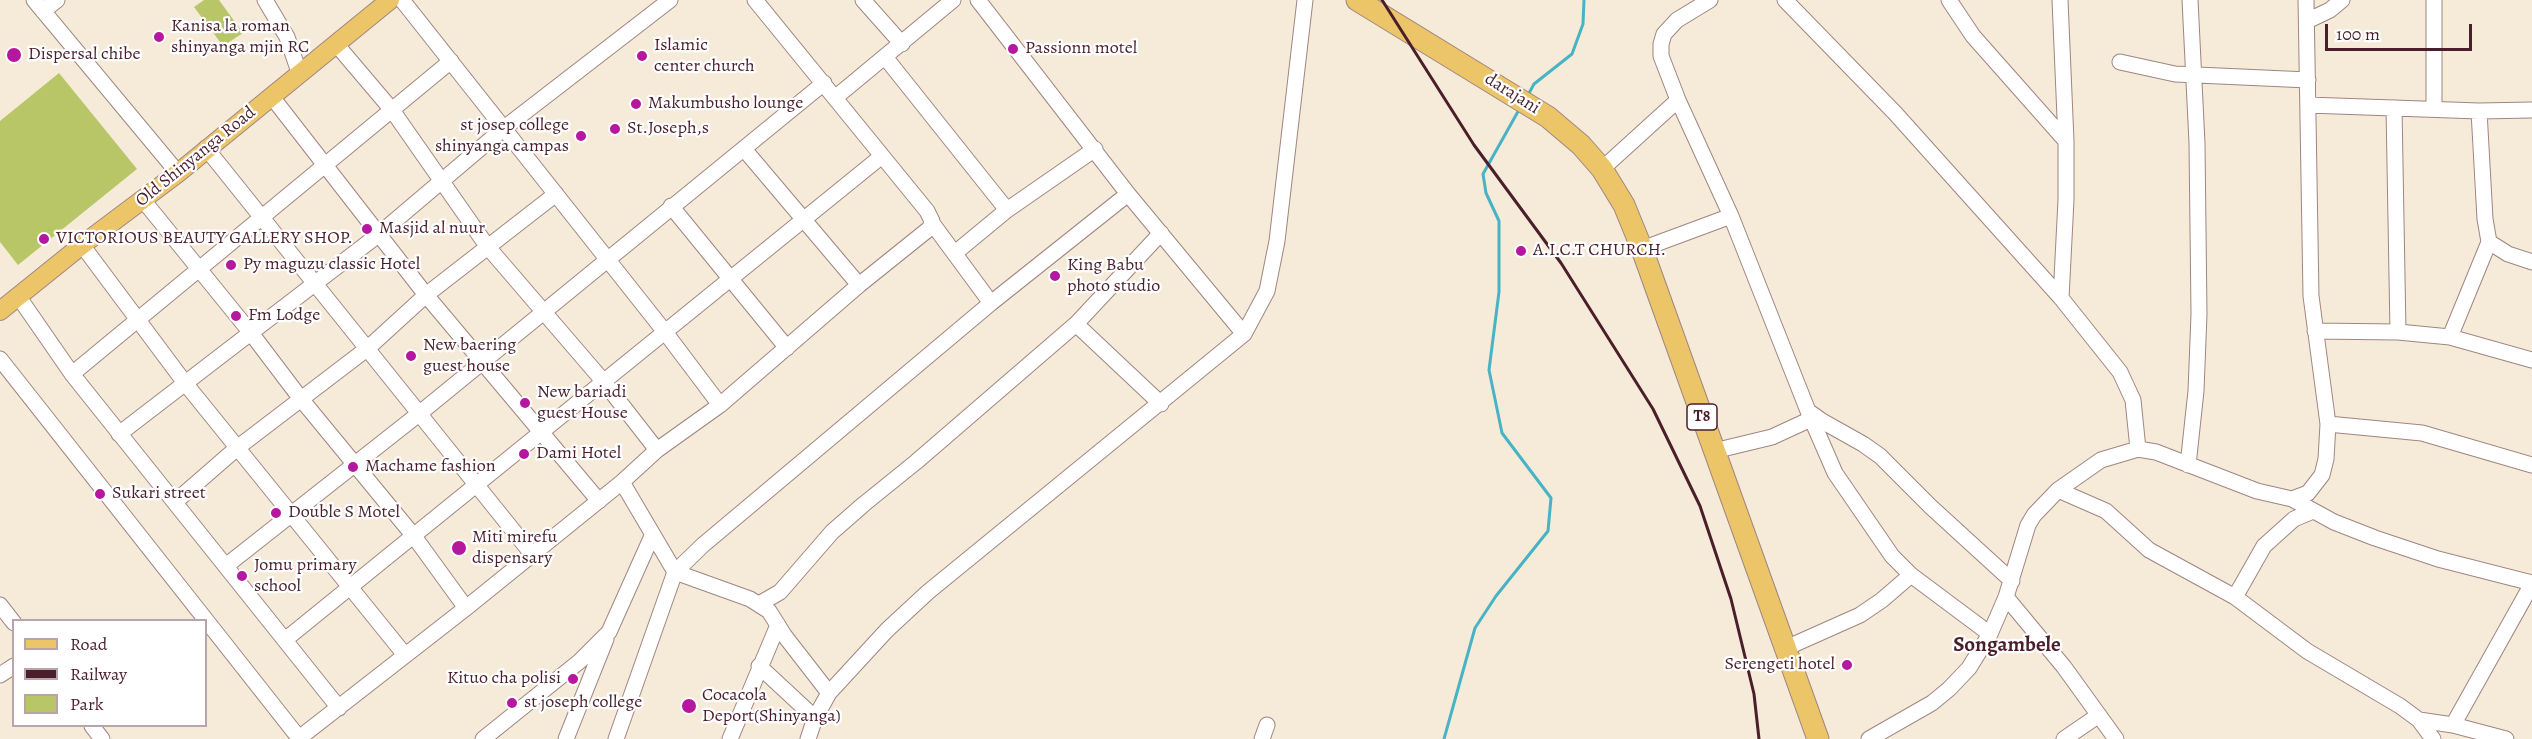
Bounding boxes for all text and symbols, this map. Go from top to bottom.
scale bar [2328,12,2475,50]
place label: Kanisa la roman shinyanga mjin RC [171,16,309,58]
text: 100 m [2336,22,2380,46]
marker: Kanisa la roman shinyanga mjin RC [152,30,166,44]
place label: Islamic center church [654,35,755,78]
place label: Passionn motel [1025,38,1137,60]
marker: Passionn motel [1006,42,1020,56]
place label: Dispersal chibe [28,44,141,66]
marker: Dispersal chibe [5,46,23,64]
marker: Islamic center church [635,49,649,63]
street label: darajani [1480,69,1544,119]
place label: Makumbusho lounge [648,93,803,115]
marker: Makumbusho lounge [629,97,643,111]
street label: Old Shinyanga Road [132,102,260,212]
place label: st josep college shinyanga campas [435,115,569,158]
place label: St.Joseph,s [627,118,709,140]
marker: St.Joseph,s [608,122,622,136]
marker: st josep college shinyanga campas [574,129,588,143]
place label: Masjid al nuur [379,218,485,240]
marker: Masjid al nuur [360,222,374,236]
place label: VICTORIOUS BEAUTY GALLERY SHOP. [56,228,353,250]
marker: VICTORIOUS BEAUTY GALLERY SHOP. [37,232,51,246]
place label: A.I.C.T CHURCH. [1533,240,1666,262]
marker: A.I.C.T CHURCH. [1514,244,1528,258]
place label: Py maguzu classic Hotel [243,254,420,276]
place label: King Babu photo studio [1067,255,1160,298]
marker: Py maguzu classic Hotel [224,258,238,272]
marker: King Babu photo studio [1048,269,1062,283]
place label: Fm Lodge [248,305,320,327]
marker: Fm Lodge [229,309,243,323]
place label: New baering guest house [423,335,516,378]
marker: New baering guest house [404,349,418,363]
place label: New bariadi guest House [537,382,628,424]
marker: New bariadi guest House [518,396,532,410]
road number: T8 [1687,404,1717,430]
place label: Dami Hotel [536,443,621,465]
marker: Dami Hotel [517,447,531,461]
place label: Machame fashion [365,456,496,478]
marker: Machame fashion [346,460,360,474]
place label: Sukari street [112,483,206,505]
marker: Sukari street [93,487,107,501]
place label: Double S Motel [288,502,400,524]
marker: Double S Motel [269,506,283,520]
place label: Miti mirefu dispensary [472,527,557,570]
marker: Miti mirefu dispensary [450,539,468,557]
place label: Jomu primary school [254,555,356,598]
marker: Jomu primary school [235,569,249,583]
legend [12,619,207,727]
text: Road [70,632,107,656]
district label: Songambele [1953,633,2061,659]
place label: Serengeti hotel [1724,654,1835,676]
marker: Serengeti hotel [1840,658,1854,672]
text: Railway [70,662,127,686]
place label: Kituo cha polisi [447,668,561,690]
marker: Kituo cha polisi [566,672,580,686]
place label: Cocacola Deport(Shinyanga) [702,685,841,728]
text: Park [70,692,104,716]
place label: st joseph college [524,692,642,714]
marker: st joseph college [505,696,519,710]
marker: Cocacola Deport(Shinyanga) [680,697,698,715]

